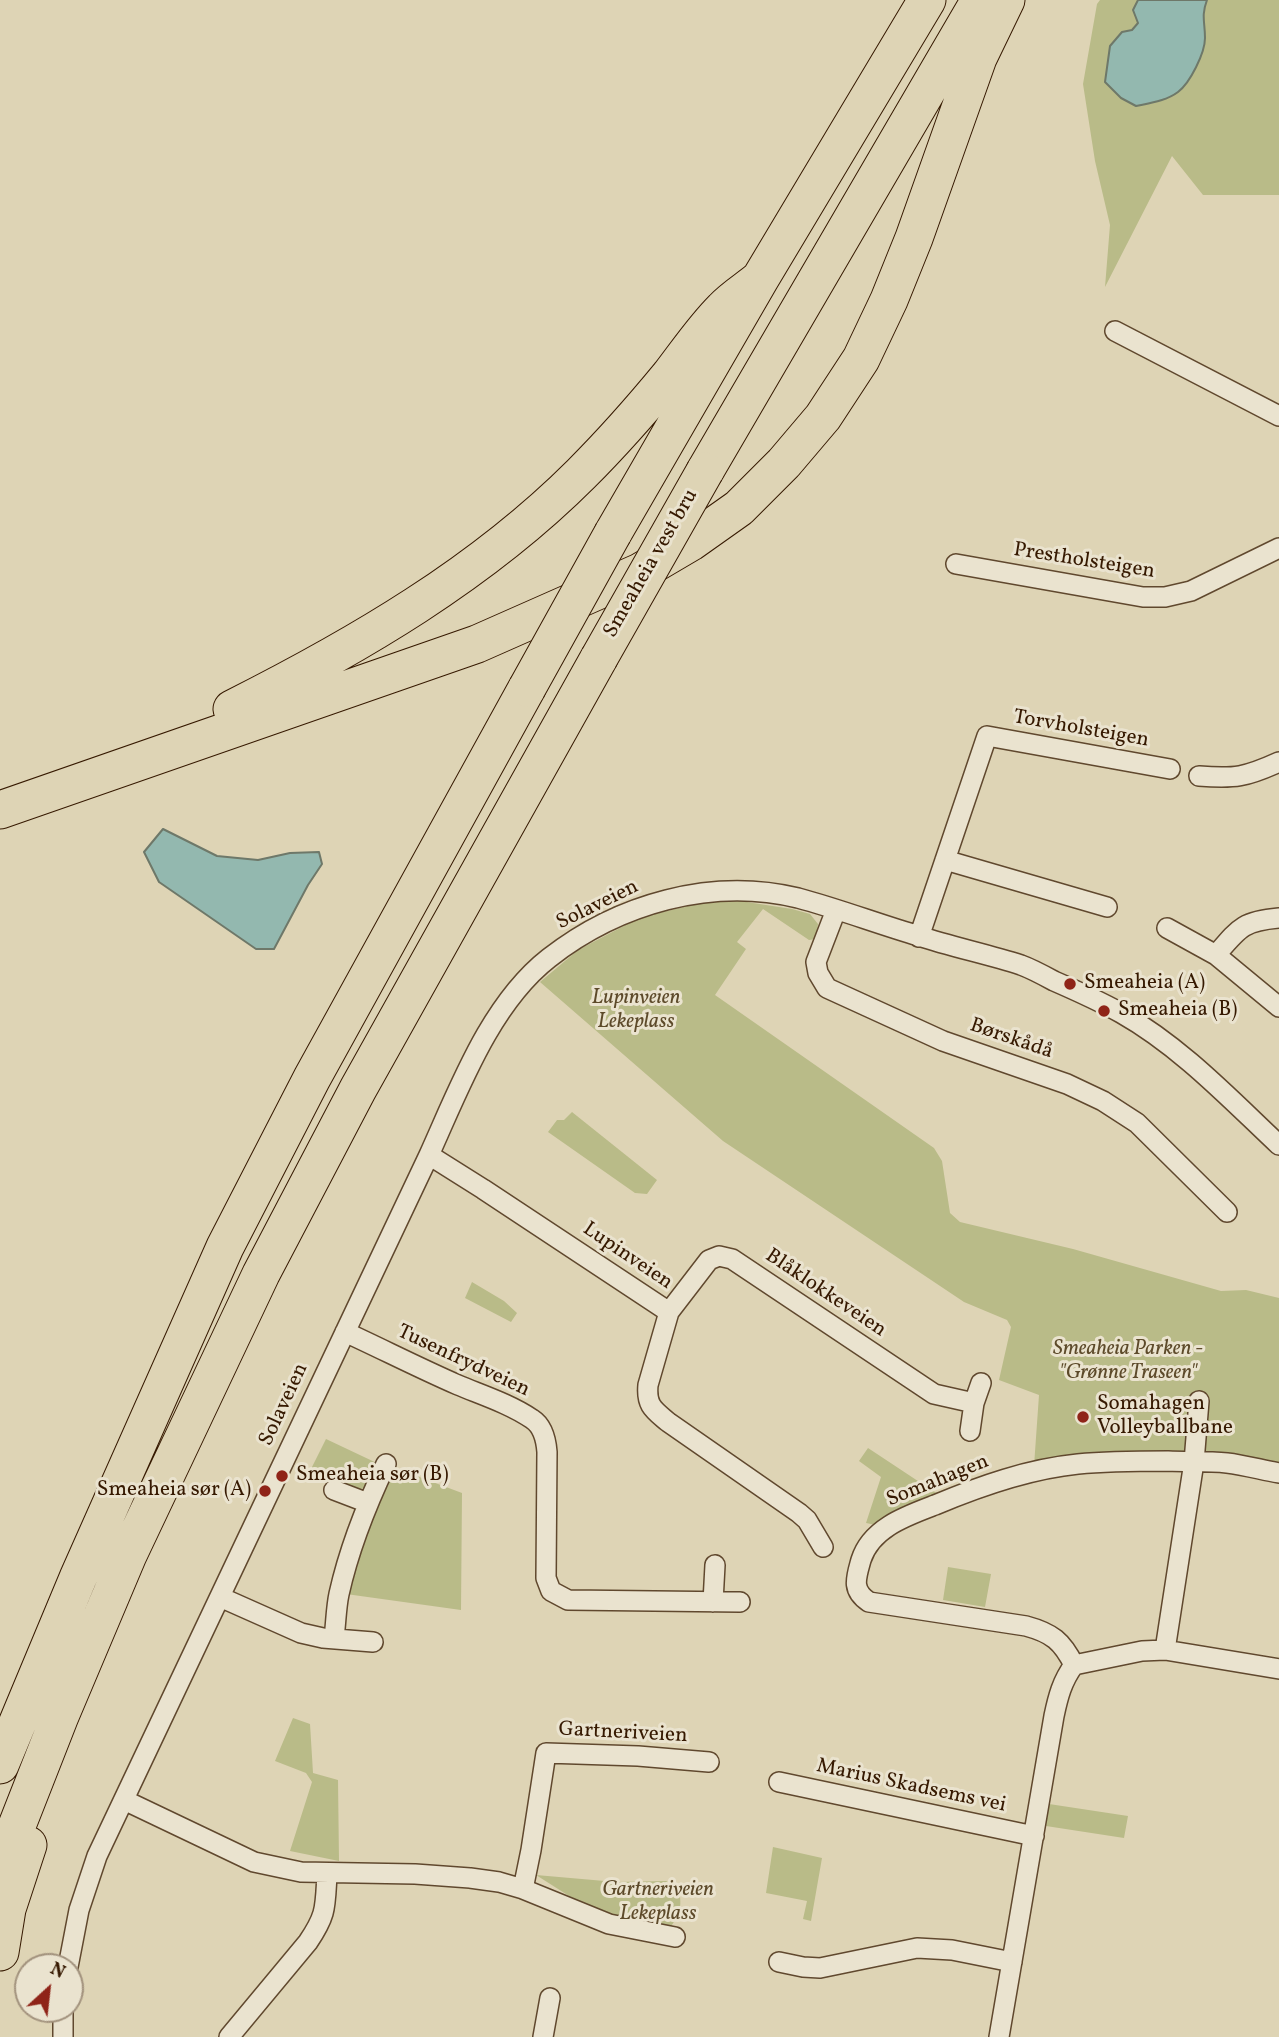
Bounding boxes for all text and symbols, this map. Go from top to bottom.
street label: Smeaheia vest bru [599,485,705,643]
street label: Prestholsteigen [1012,538,1156,586]
street label: Torvholsteigen [1011,706,1151,754]
street label: Solaveien [553,875,643,937]
place label: Smeaheia (A) [1084,971,1205,997]
marker: Smeaheia (A) [1062,976,1078,992]
park label: Lupinveien Lekeplass [592,986,680,1036]
place label: Smeaheia (B) [1118,998,1237,1024]
marker: Smeaheia (B) [1096,1003,1112,1019]
street label: Børskådå [966,1014,1056,1066]
street label: Lupinveien [577,1218,677,1296]
street label: Blåklokkeveien [760,1244,890,1344]
street label: Tusenfrydveien [393,1320,533,1404]
park label: Smeaheia Parken - "Grønne Traseen" [1053,1337,1203,1387]
street label: Solaveien [255,1360,315,1450]
place label: Somahagen Volleyballbane [1097,1392,1233,1442]
marker: Somahagen Volleyballbane [1075,1409,1091,1425]
street label: Somahagen [883,1450,993,1514]
place label: Smeaheia sør (B) [296,1463,449,1489]
marker: Smeaheia sør (B) [274,1468,290,1484]
place label: Smeaheia sør (A) [97,1478,251,1504]
marker: Smeaheia sør (A) [257,1483,273,1499]
street label: Gartneriveien [558,1718,688,1750]
street label: Marius Skadsems vei [814,1755,1008,1819]
park label: Gartneriveien Lekeplass [602,1878,714,1928]
north arrow [14,1953,84,2023]
text: N [46,1956,70,1986]

